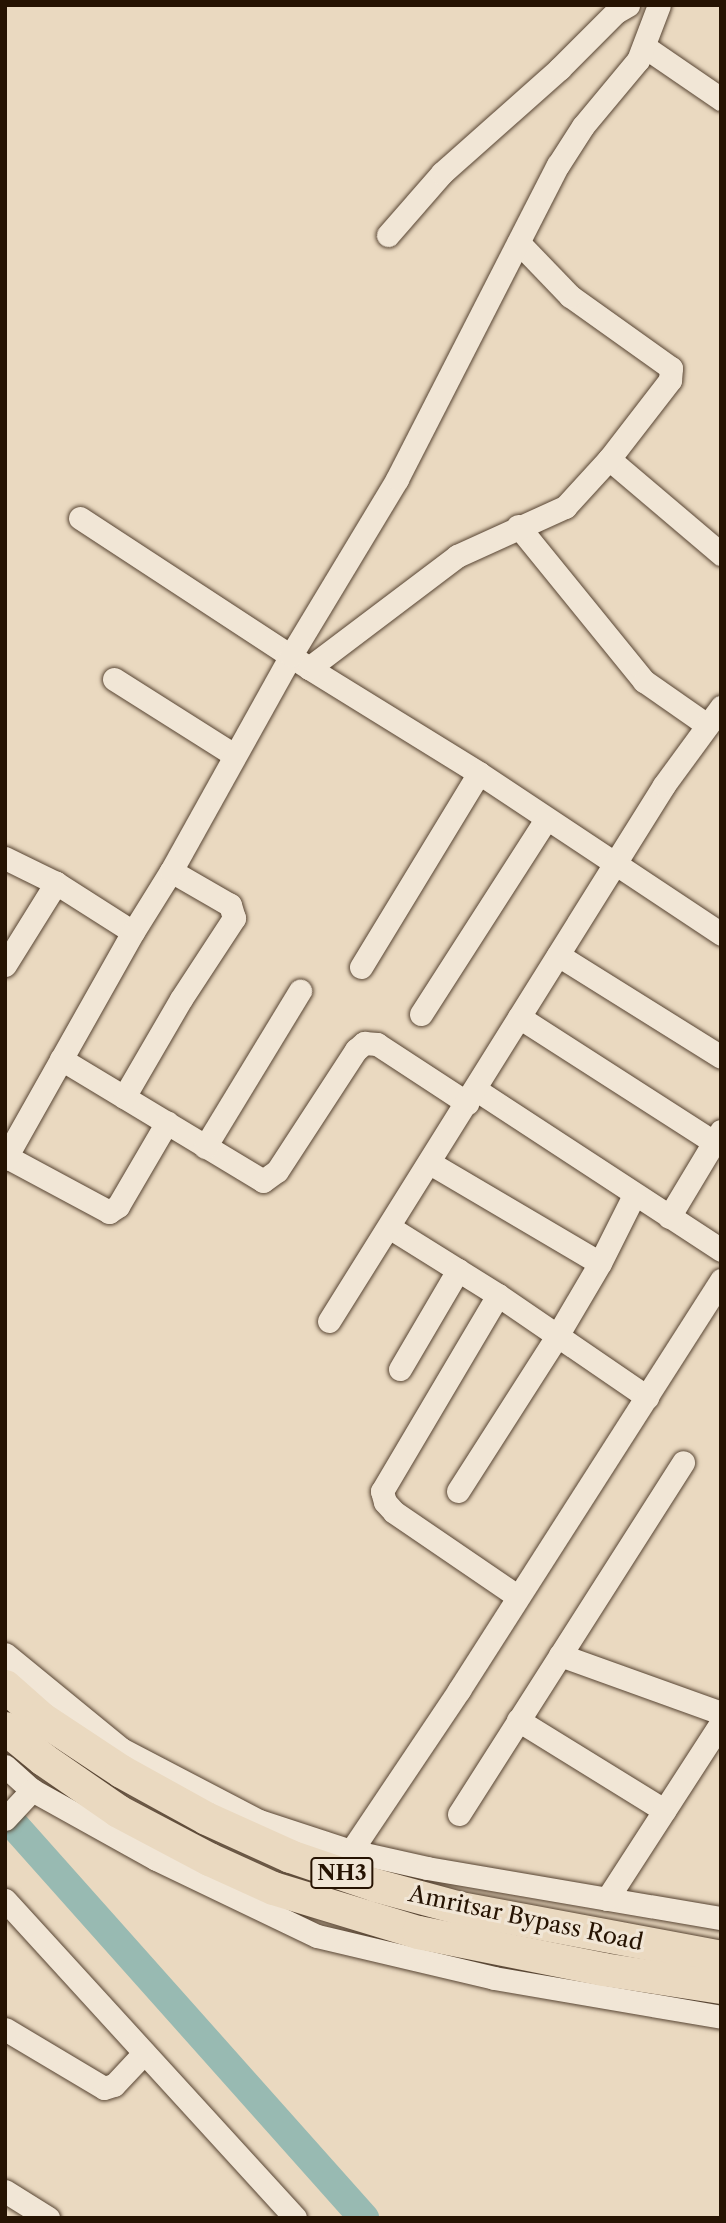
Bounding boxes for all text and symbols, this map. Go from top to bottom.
road number: NH3 [309,1856,375,1890]
street label: Amritsar Bypass Road [406,1880,646,1956]

